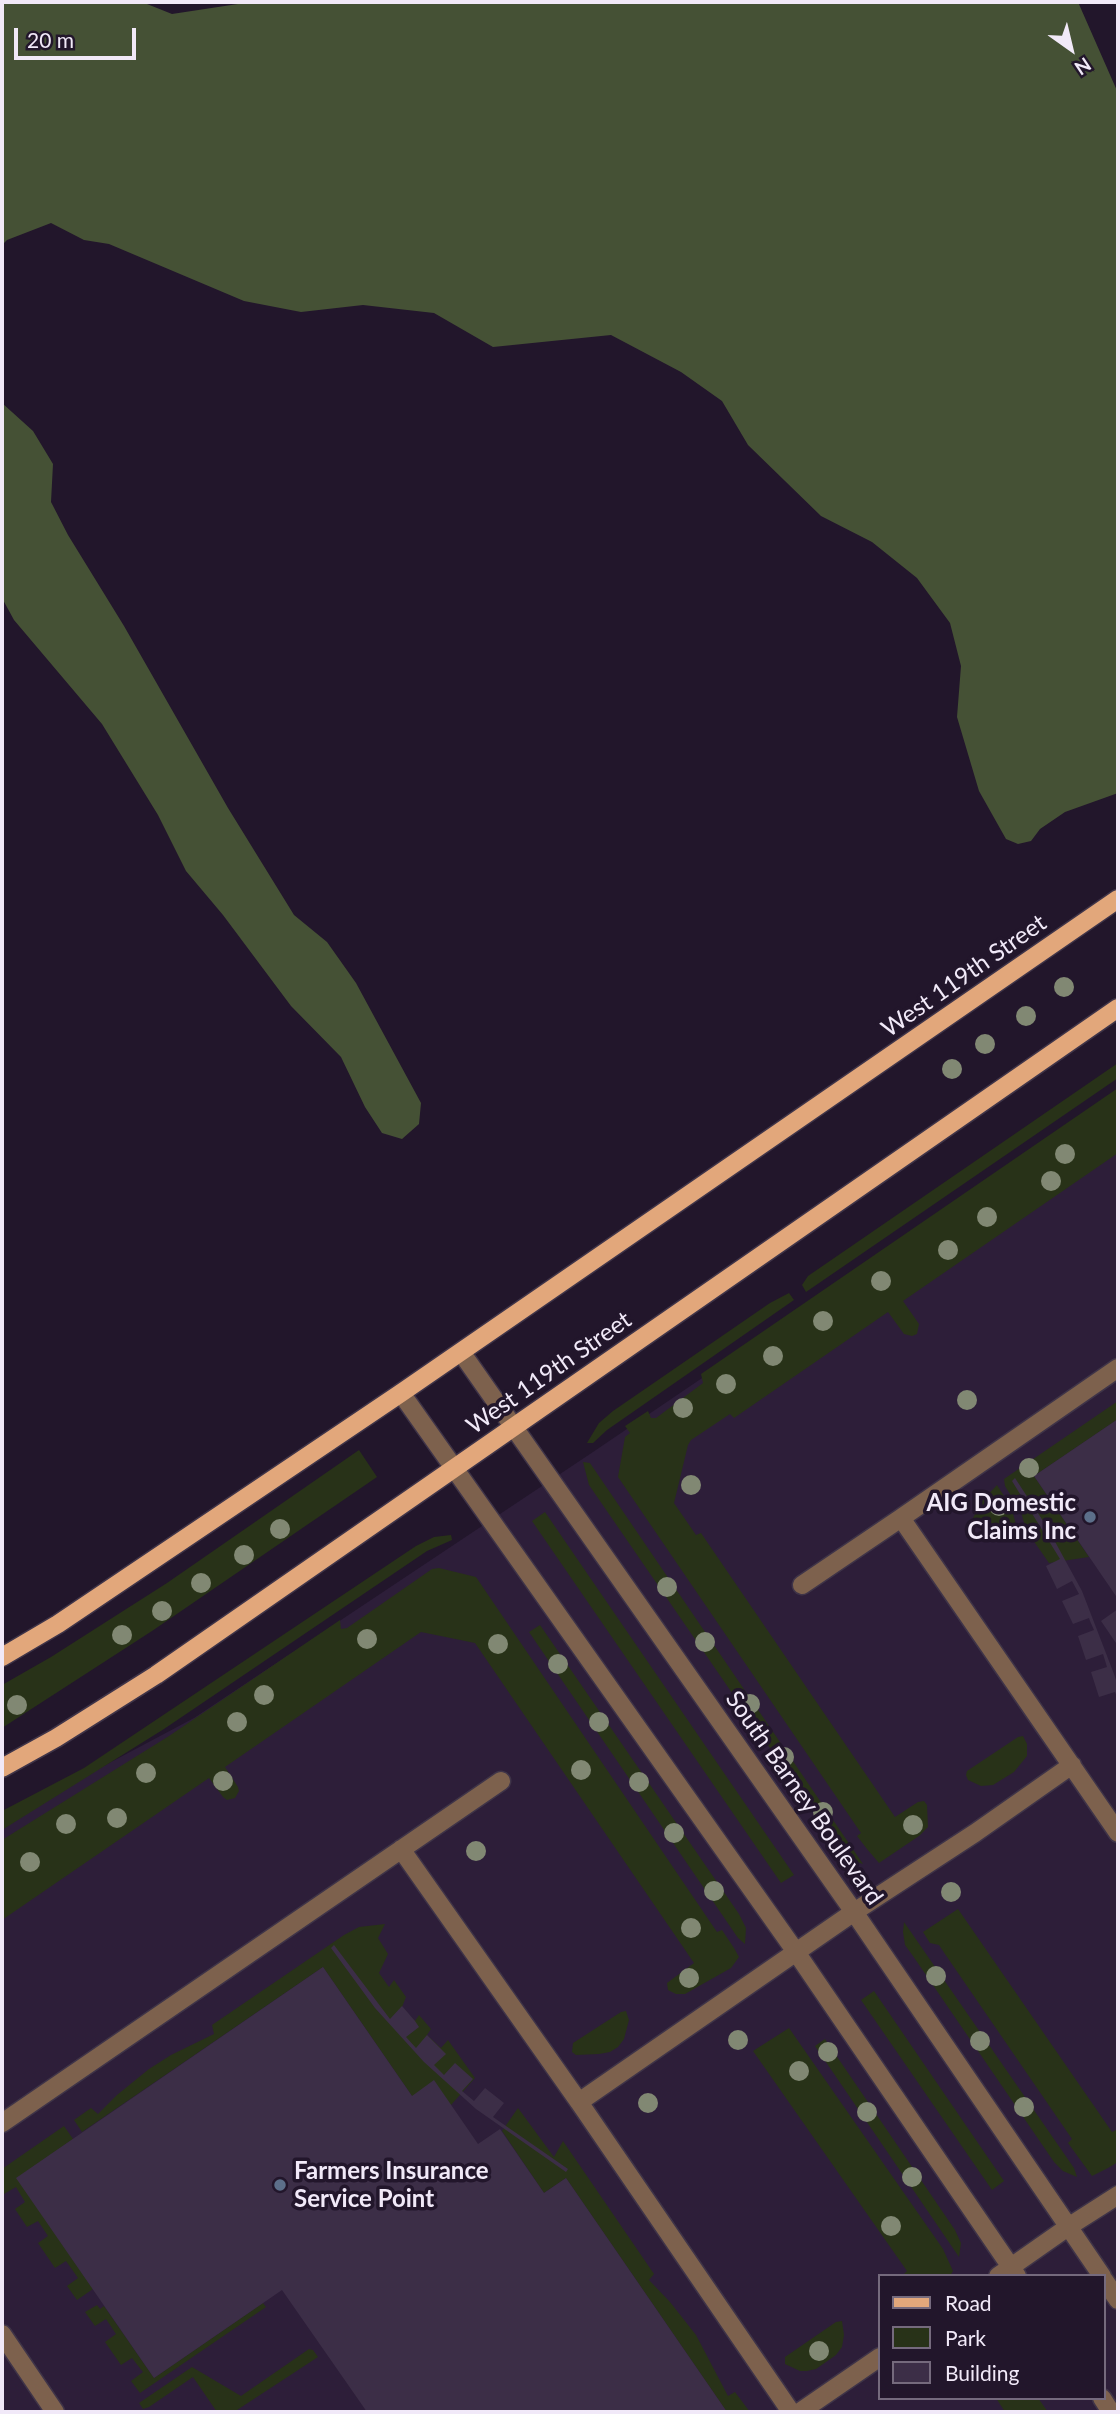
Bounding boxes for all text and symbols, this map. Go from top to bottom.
scale bar [18,14,140,58]
north arrow [1036,14,1106,84]
text: 20 m [27,27,74,52]
text: N [1071,53,1096,80]
street label: West 119th Street [876,908,1052,1044]
street label: West 119th Street [461,1305,637,1441]
place label: AIG Domestic Claims Inc [927,1489,1076,1545]
marker: AIG Domestic Claims Inc [1082,1509,1098,1525]
street label: South Barney Boulevard [719,1686,889,1910]
place label: Farmers Insurance Service Point [294,2157,489,2213]
marker: Farmers Insurance Service Point [272,2177,288,2193]
legend [878,2274,1106,2400]
text: Road [945,2290,992,2315]
text: Park [945,2325,986,2350]
text: Building [945,2360,1020,2385]

